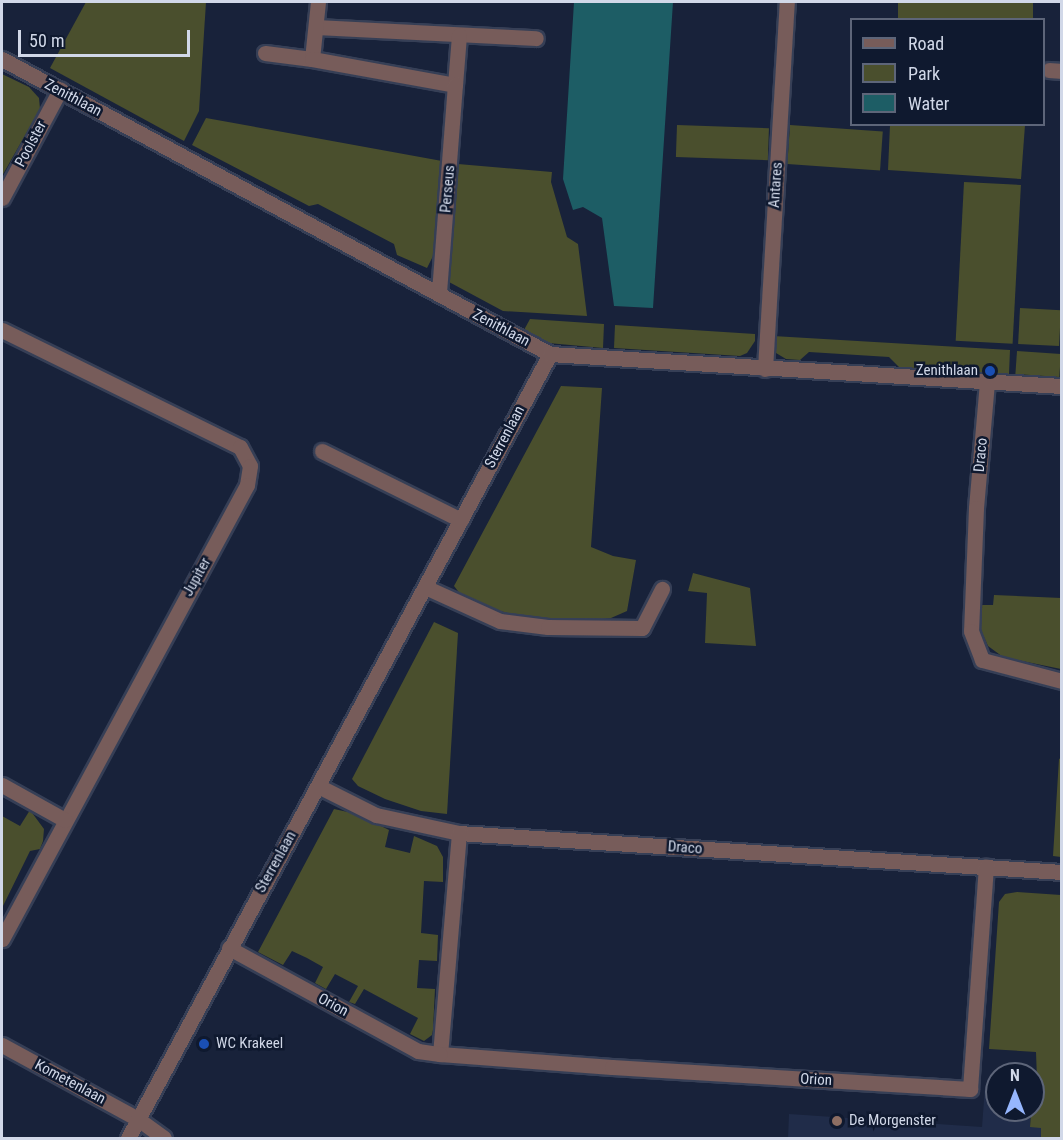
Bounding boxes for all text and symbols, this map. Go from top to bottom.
scale bar [21,18,194,56]
legend [850,18,1045,126]
text: 50 m [29,30,64,51]
text: Road [908,33,944,54]
text: Park [908,63,940,84]
street label: Zenithlaan [41,75,105,121]
text: Water [908,93,949,114]
street label: Poolster [11,118,51,170]
street label: Antares [765,162,787,208]
street label: Perseus [437,164,459,214]
street label: Zenithlaan [469,305,533,351]
place label: Zenithlaan [916,362,978,380]
marker: Zenithlaan [983,364,997,378]
street label: Sterrenlaan [481,403,529,471]
street label: Draco [971,437,991,473]
street label: Jupiter [179,555,215,599]
street label: Sterrenlaan [252,828,300,896]
street label: Draco [667,838,703,858]
street label: Orion [315,990,351,1020]
place label: WC Krakeel [216,1035,283,1053]
marker: WC Krakeel [197,1037,211,1051]
street label: Kometenlaan [31,1056,109,1108]
north arrow [985,1062,1045,1122]
text: N [1010,1066,1020,1085]
street label: Orion [800,1070,832,1090]
place label: De Morgenster [849,1112,936,1130]
marker: De Morgenster [830,1114,844,1128]

